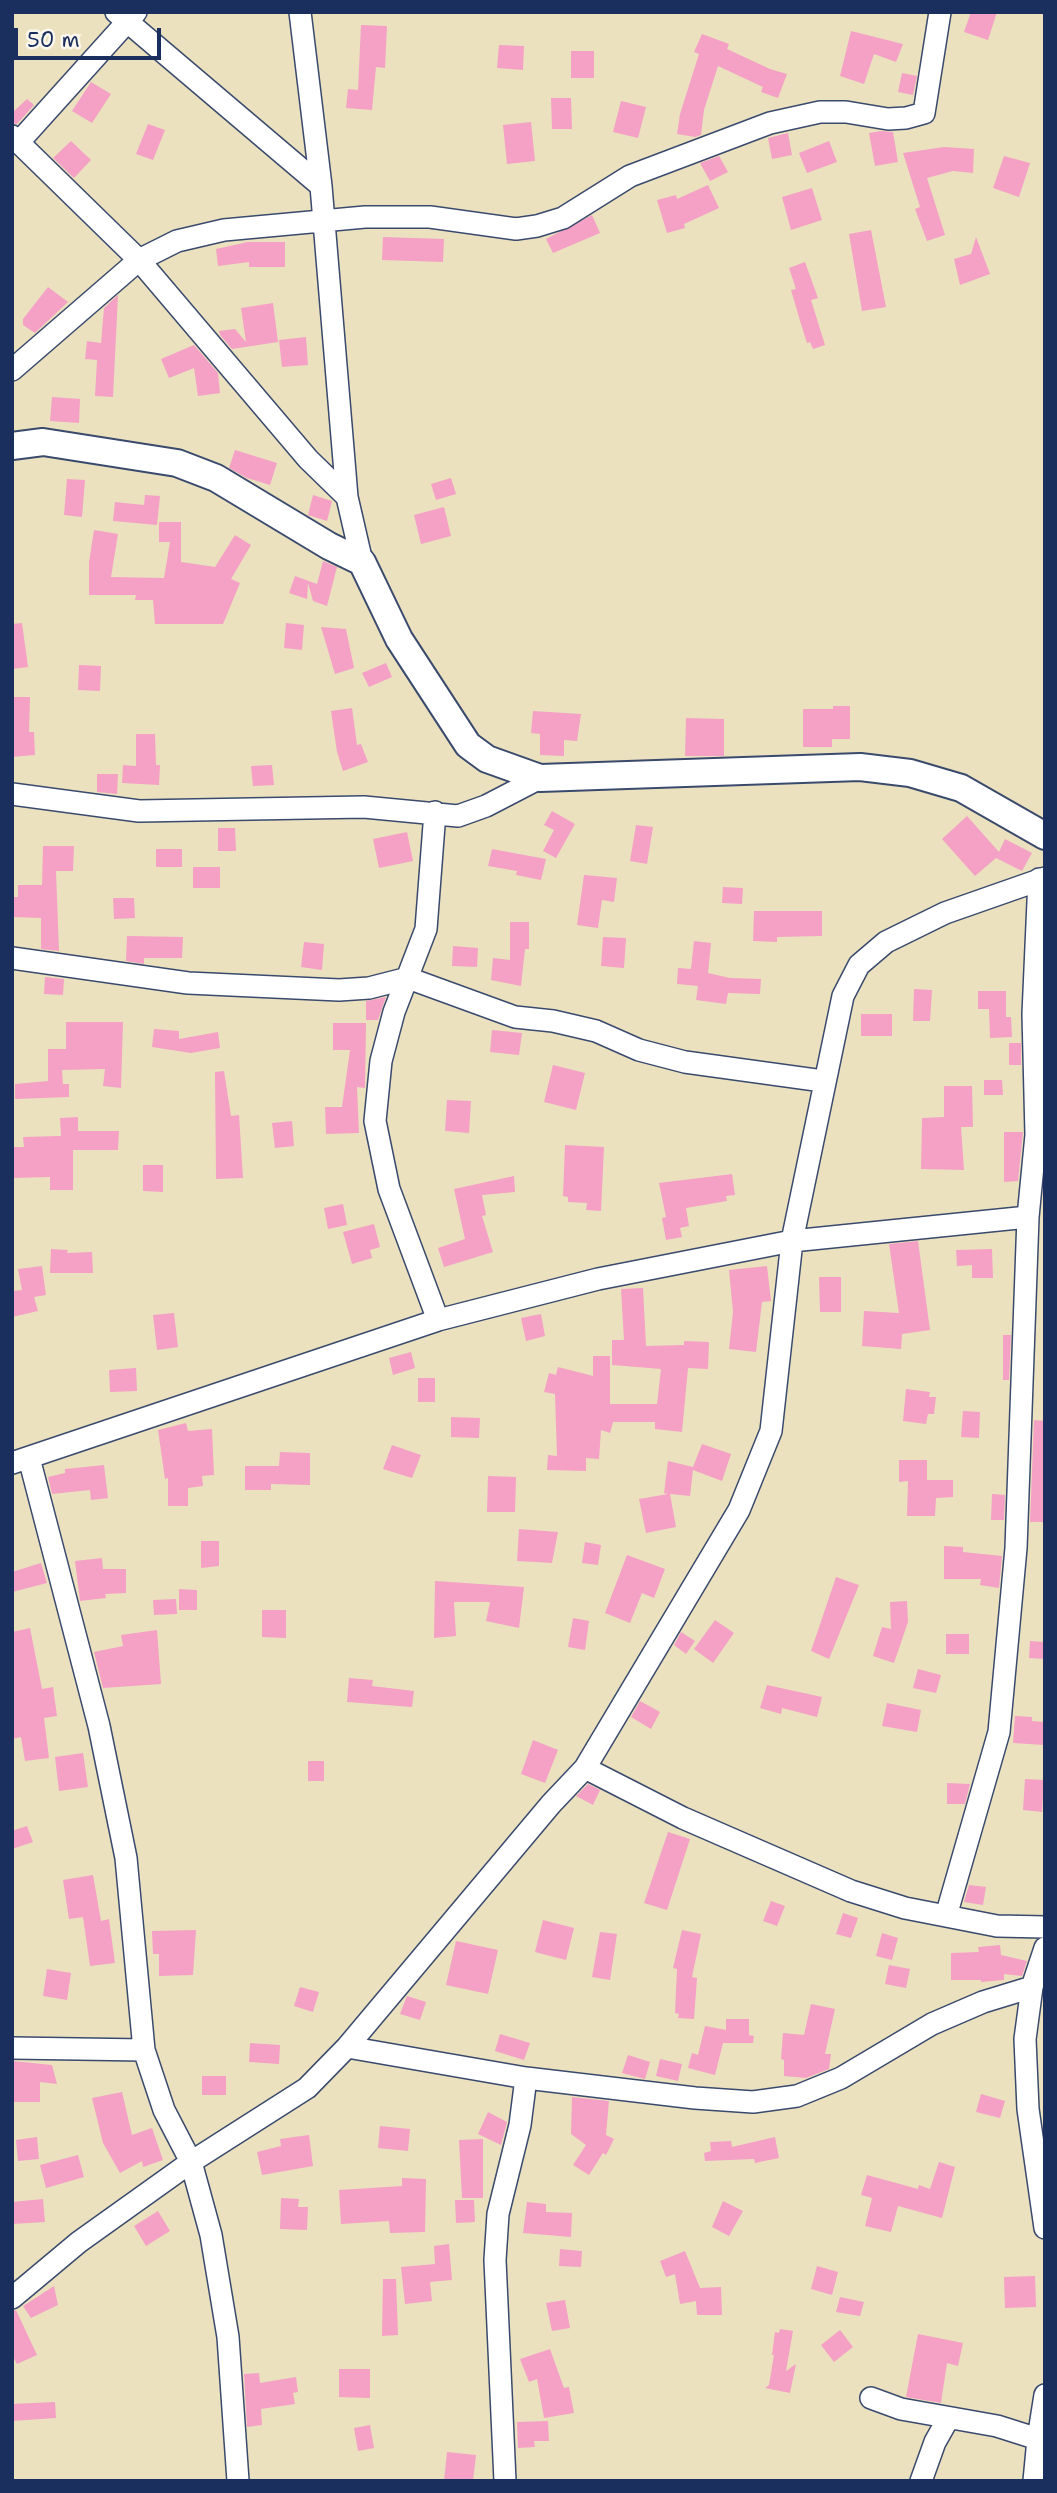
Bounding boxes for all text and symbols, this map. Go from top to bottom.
scale bar [18,14,164,58]
text: 50 m [27,26,80,54]

